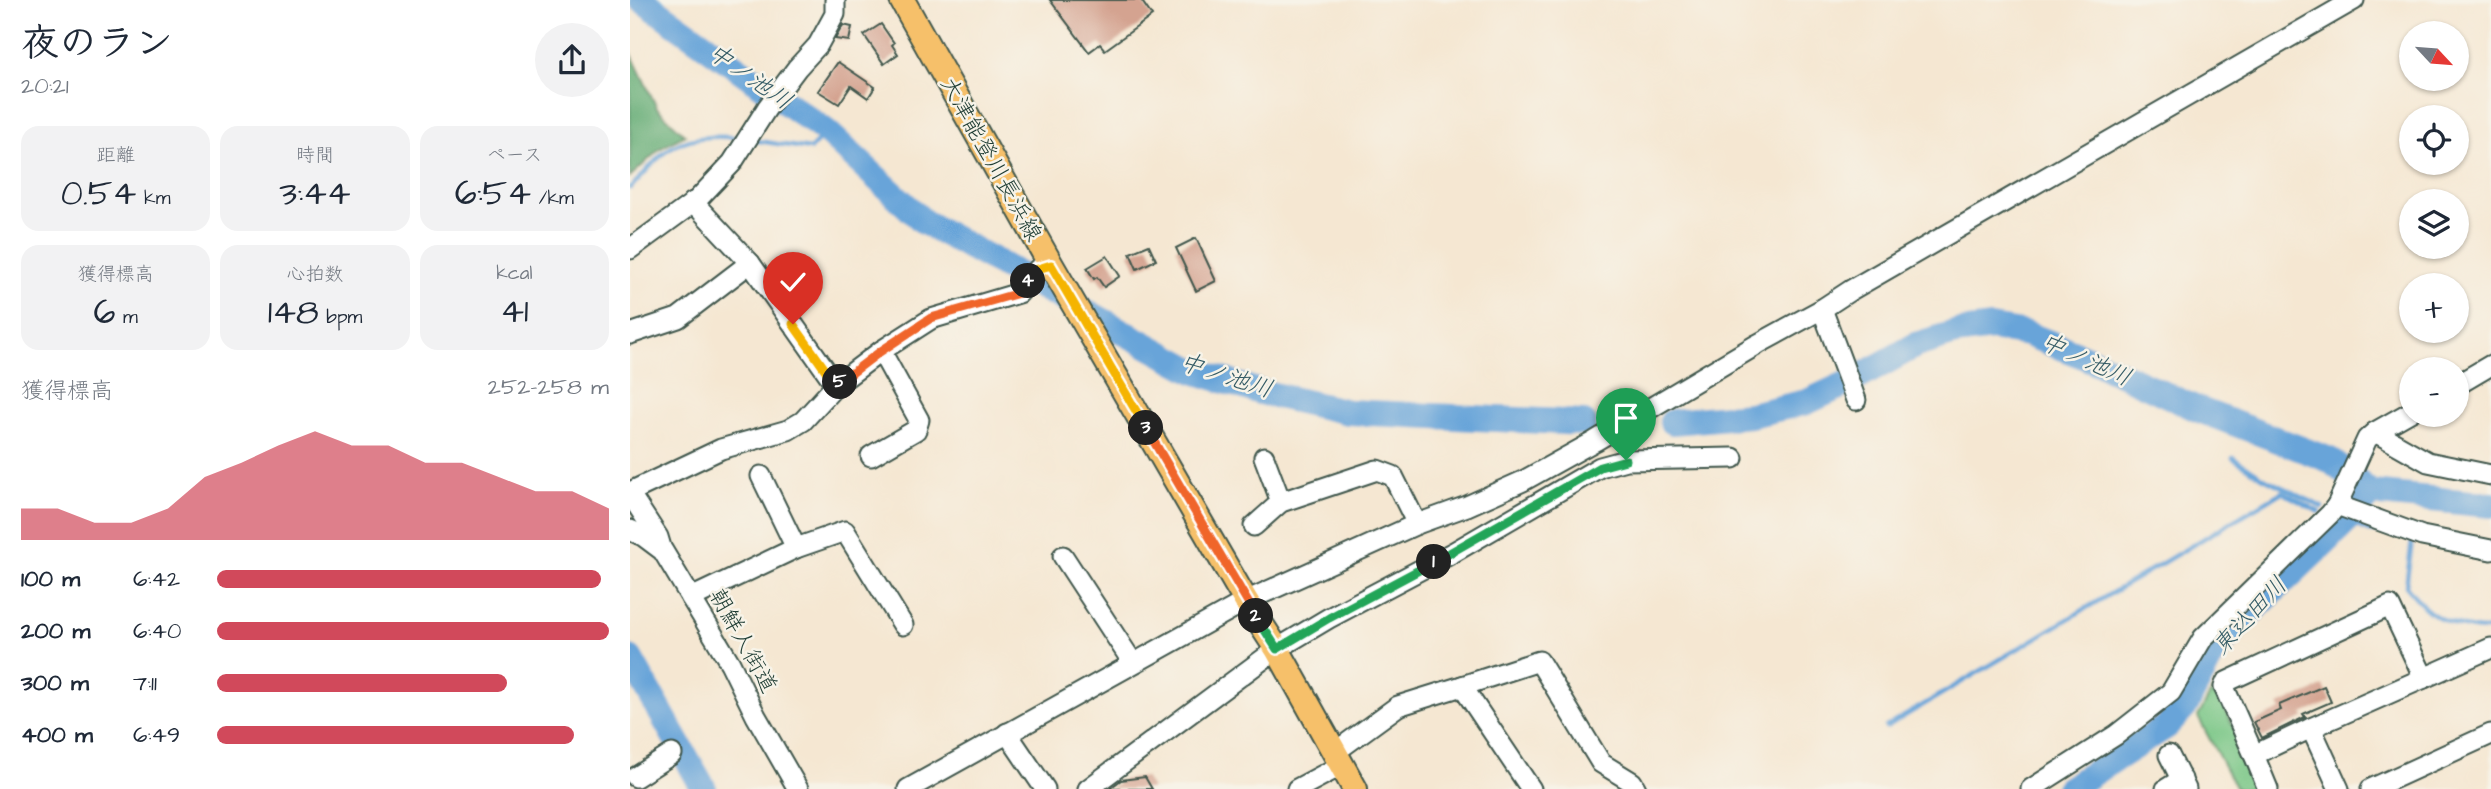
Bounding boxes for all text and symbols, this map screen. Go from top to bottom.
text: 夜のラン [21,18,173,70]
north arrow [2399,21,2469,91]
map controls [2399,21,2469,427]
button: share [535,23,609,97]
water label: 中ノ池川 [701,36,799,118]
text: 20:21 [21,70,69,102]
street label: 大津能登川長浜線 [932,71,1050,247]
button: locate [2399,105,2469,175]
text: 距離 [97,142,135,169]
text: 時間 [296,142,334,169]
text: ペース [486,142,542,169]
text: 0.54 [61,169,136,218]
text: 3:44 [279,169,351,218]
text: 6:54 [455,169,531,218]
text: km [136,185,171,212]
text: /km [531,185,574,212]
button: layers [2399,189,2469,259]
pin [763,252,823,324]
text: kcal [496,260,533,287]
text: 獲得標高 [78,261,154,288]
text: 心拍数 [286,261,344,288]
icon: check [774,263,812,301]
pin: 4 [1010,264,1046,298]
text: 4 [1021,267,1034,294]
button: + [2399,273,2469,343]
text: 41 [500,287,528,336]
text: 6 [93,288,115,337]
text: 148 [268,288,319,337]
text: m [115,304,138,331]
text: bpm [319,304,362,331]
water label: 中ノ池川 [2035,325,2137,395]
water label: 中ノ池川 [1175,345,1277,407]
button: − [2399,357,2469,427]
pin: 5 [822,364,858,400]
text: 5 [833,368,846,395]
text: 252–258 m [488,371,609,403]
text: 獲得標高 [21,375,113,407]
pin [1596,388,1656,460]
icon: arrive [1607,399,1645,437]
pin: 3 [1128,410,1164,446]
text: 3 [1141,414,1150,441]
pin: 1 [1416,544,1452,580]
text: 1 [1432,548,1435,575]
text: 100 m [21,563,80,595]
text: 6:42 [133,563,180,595]
water label: 東込田川 [2205,569,2295,663]
street label: 朝鮮人街道 [701,583,785,699]
pin: 2 [1238,598,1274,634]
text: 2 [1250,602,1261,629]
text: 200 m [21,615,90,647]
text: 6:40 [133,615,181,647]
text: 300 m [21,667,89,699]
text: 7:11 [133,667,157,699]
text: 400 m [21,719,93,751]
text: 6:49 [133,719,180,751]

